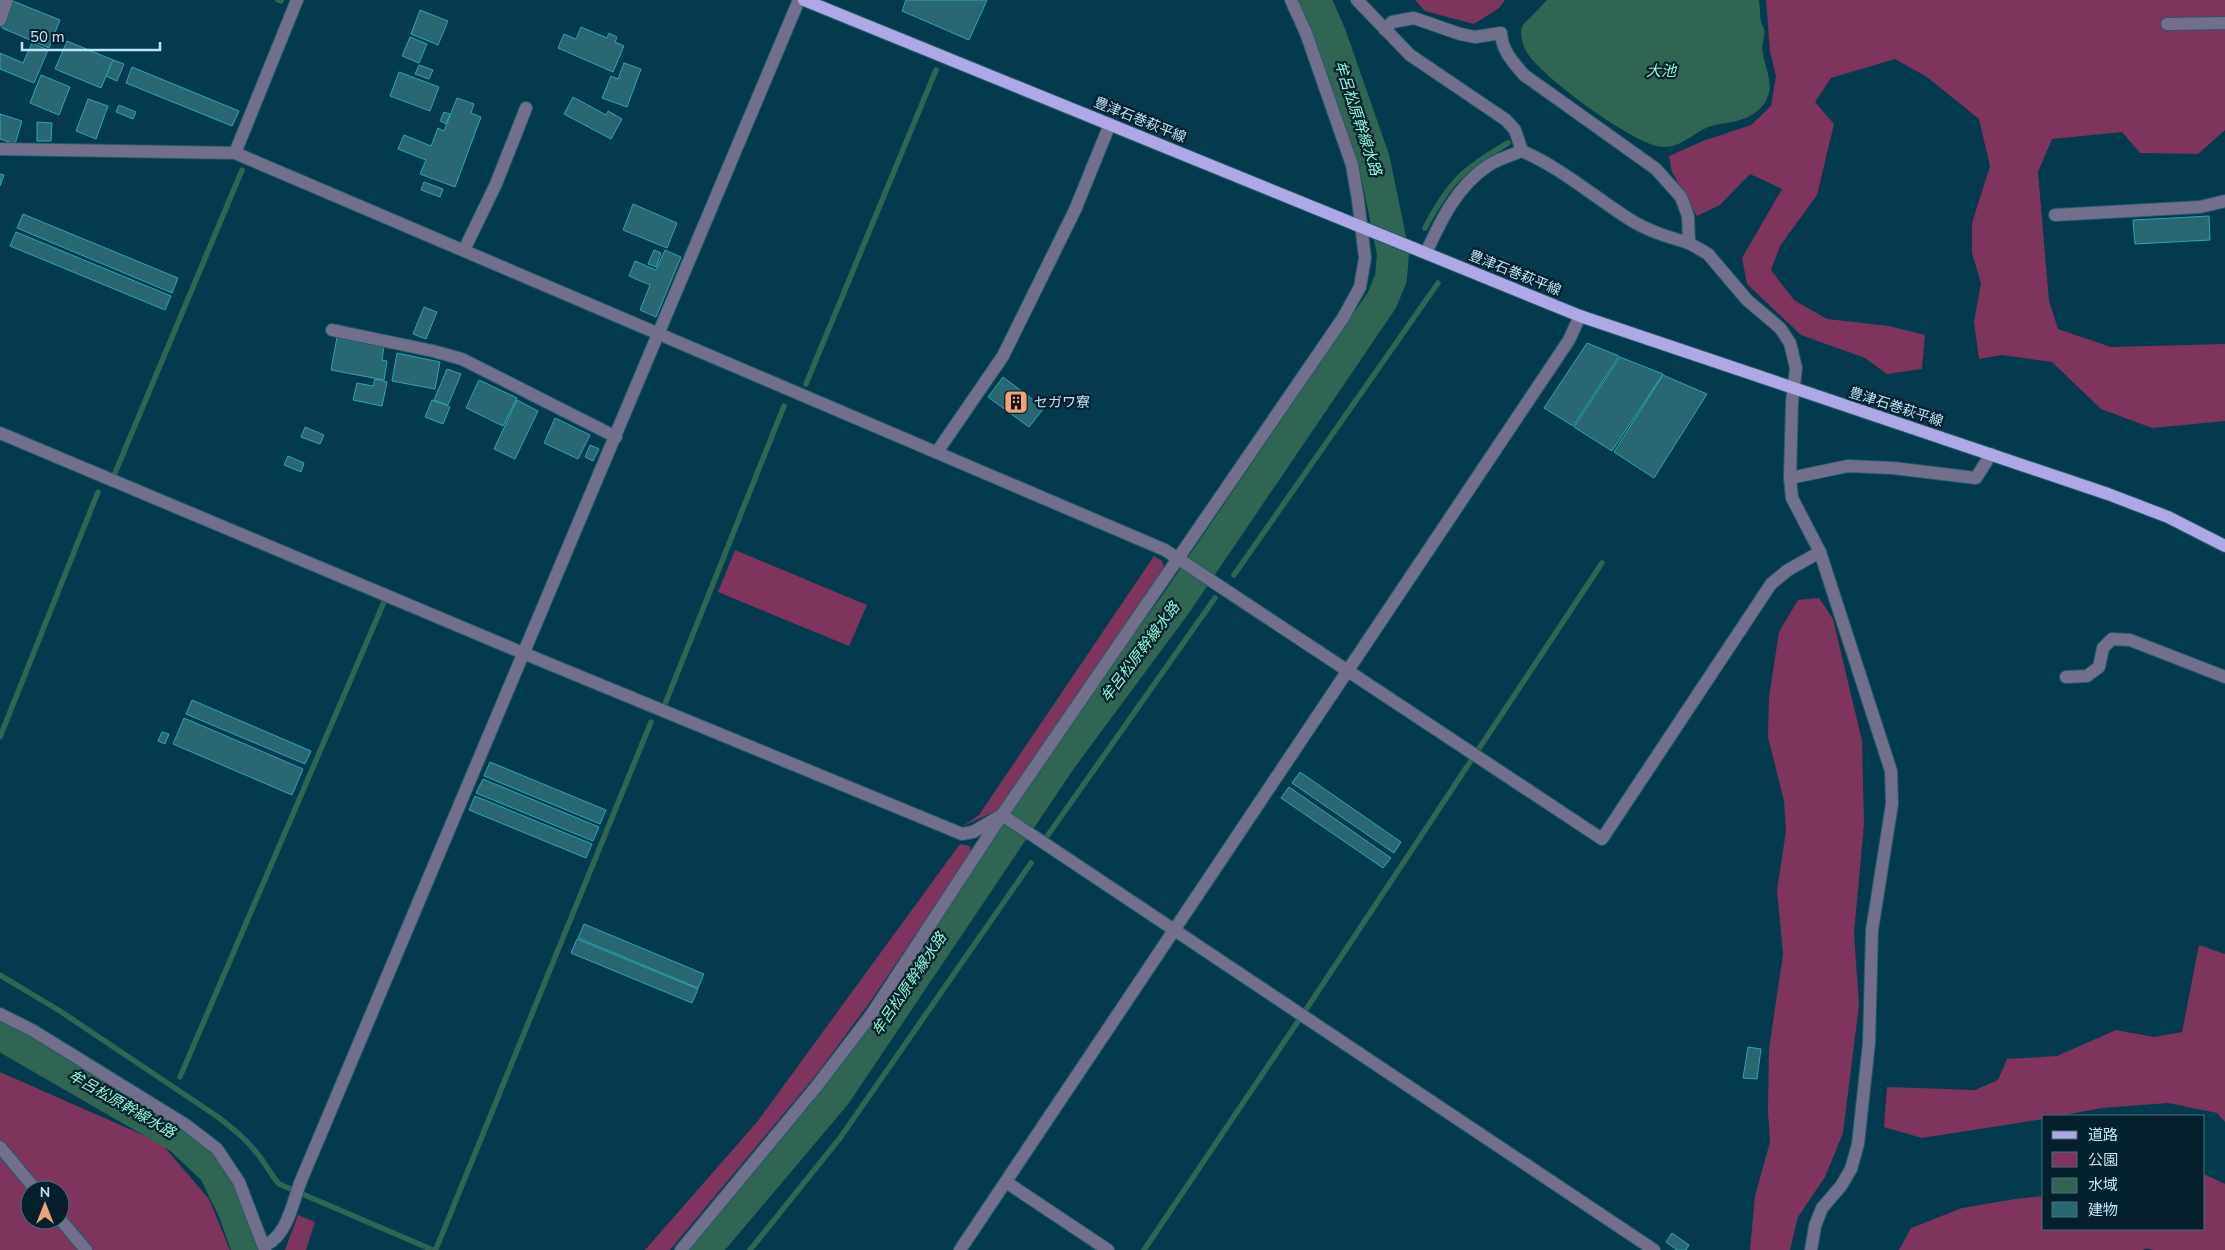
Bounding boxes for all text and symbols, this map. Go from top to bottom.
scale bar [22,20,160,52]
text: 50 m [30,27,65,47]
water label: 牟呂松原幹線水路 [1330,58,1387,180]
water label: 大池 [1646,61,1678,81]
street label: 豊津石巻萩平線 [1091,93,1189,147]
street label: 豊津石巻萩平線 [1466,246,1564,300]
street label: 豊津石巻萩平線 [1846,383,1946,431]
building icon: セガワ寮 [1003,389,1029,415]
place label: セガワ寮 [1034,393,1090,412]
water label: 牟呂松原幹線水路 [1096,596,1185,706]
water label: 牟呂松原幹線水路 [867,927,952,1039]
water label: 牟呂松原幹線水路 [65,1065,181,1144]
legend [2042,1115,2205,1230]
text: 道路 [2088,1125,2118,1145]
text: 公園 [2088,1150,2118,1170]
text: 水域 [2088,1175,2118,1195]
north arrow [20,1180,70,1230]
text: N [40,1183,50,1202]
text: 建物 [2088,1200,2118,1220]

